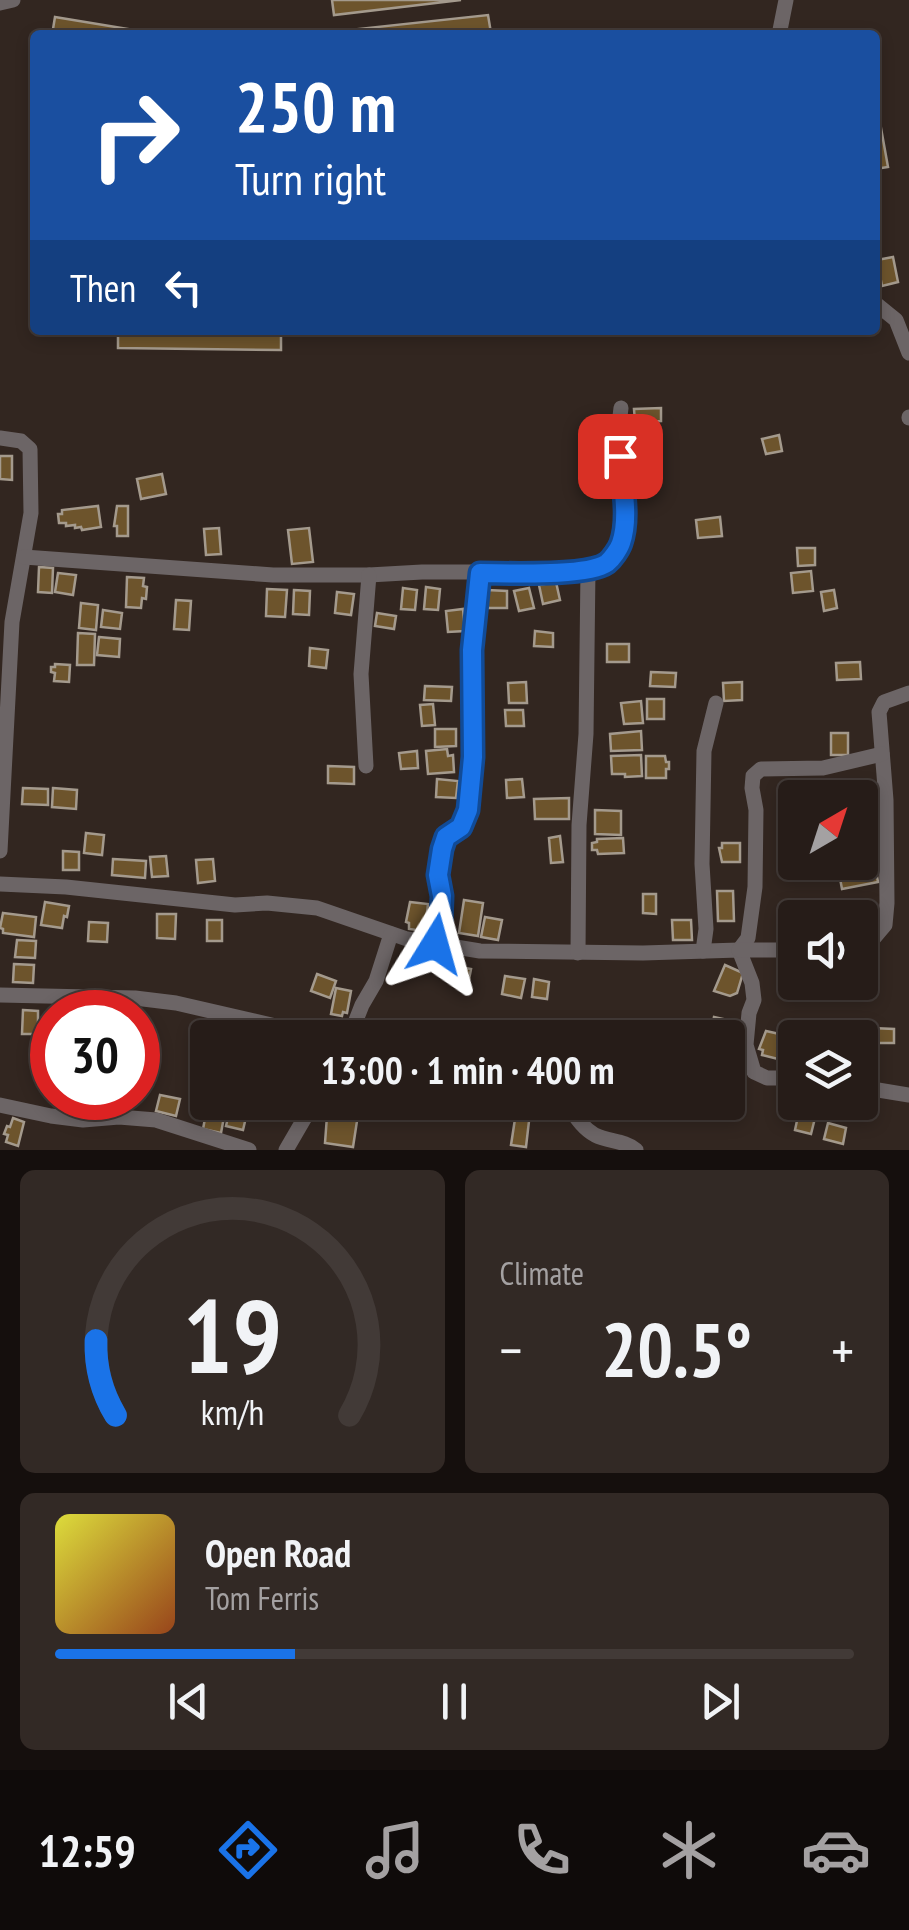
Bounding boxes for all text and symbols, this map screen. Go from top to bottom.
text: 250 m [235,61,396,151]
icon: right [70,70,200,200]
text: Turn right [235,149,386,207]
icon: left [156,260,211,315]
text: Then [70,263,136,312]
pin [578,414,663,499]
icon: arrive [593,429,648,484]
north arrow [778,780,878,880]
map controls [778,780,878,1120]
position arrow [383,892,487,996]
button: sound [778,900,878,1000]
speed limit sign: 30 [30,990,160,1120]
button: layers [778,1020,878,1120]
text: 13:00 · 1 min · 400 m [321,1045,614,1094]
text: Climate [500,1252,584,1294]
text: 19 [183,1267,282,1402]
text: 20.5° [601,1301,752,1398]
text: − [500,1314,522,1385]
text: + [831,1314,854,1385]
text: km/h [201,1389,264,1435]
text: Open Road [205,1528,351,1577]
text: Tom Ferris [205,1577,319,1619]
icon: previous [161,1674,216,1729]
icon: pause [427,1674,482,1729]
icon: next [693,1674,748,1729]
icon: directions [213,1815,283,1885]
icon: music [360,1815,430,1885]
icon: phone [507,1815,577,1885]
icon: climate [654,1815,724,1885]
icon: car [801,1815,871,1885]
text: 12:59 [38,1821,136,1879]

